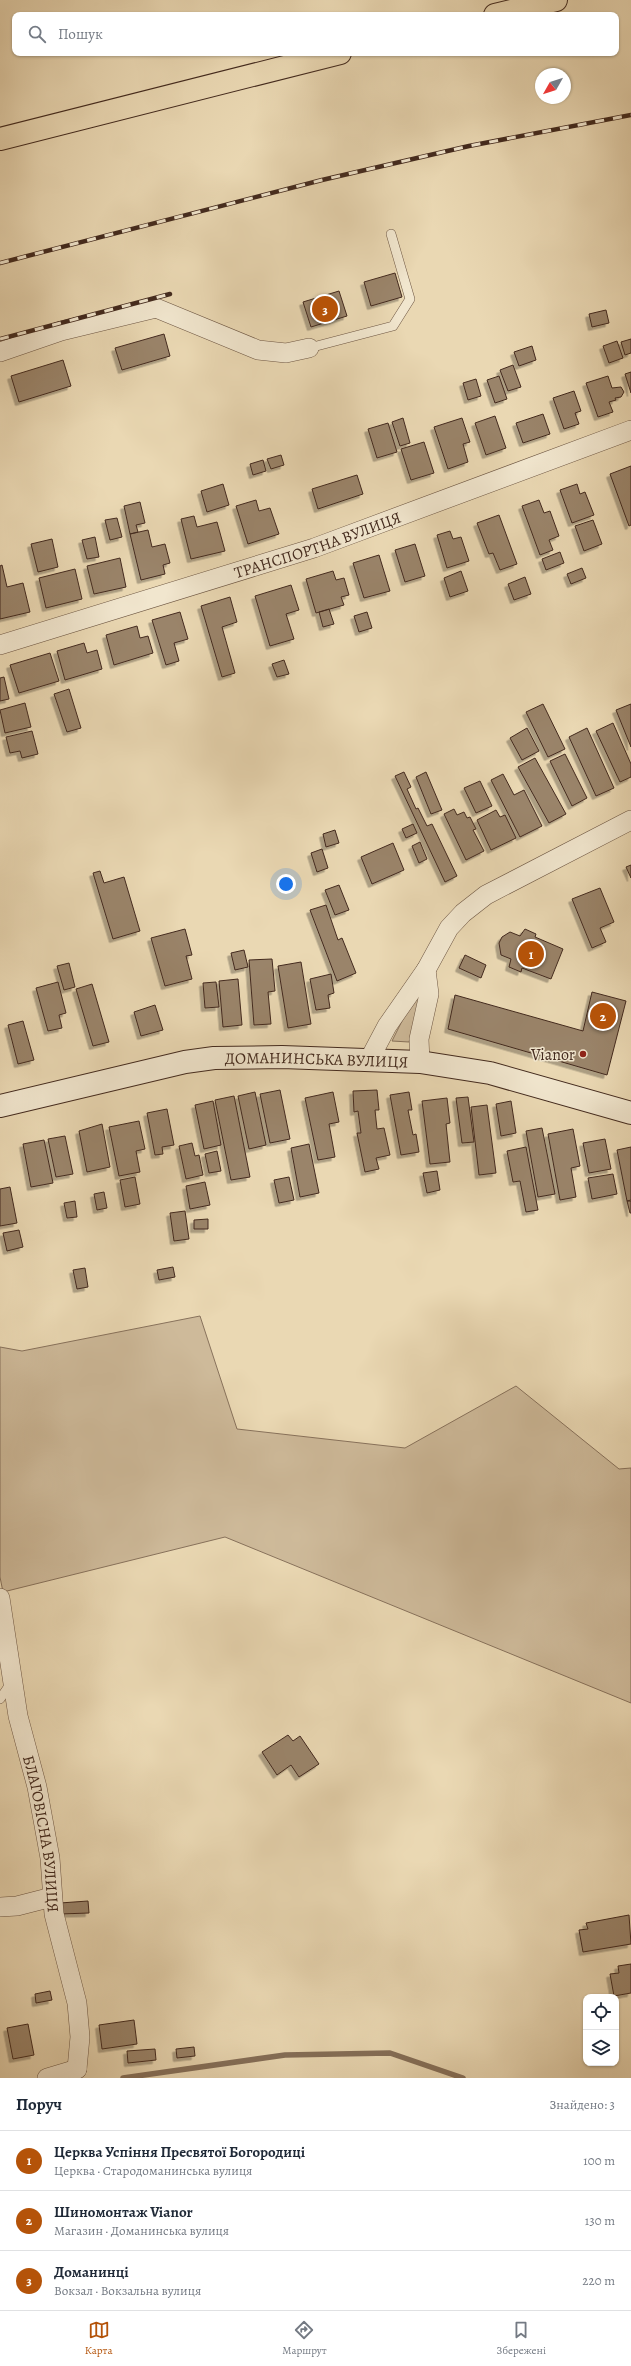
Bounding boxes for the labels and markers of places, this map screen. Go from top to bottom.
pin: 3 [312,294,338,324]
pin: 1 [518,939,544,969]
pin: 2 [590,1001,616,1031]
place label: Vianor [530,1044,575,1066]
marker: Vianor [578,1049,588,1059]

